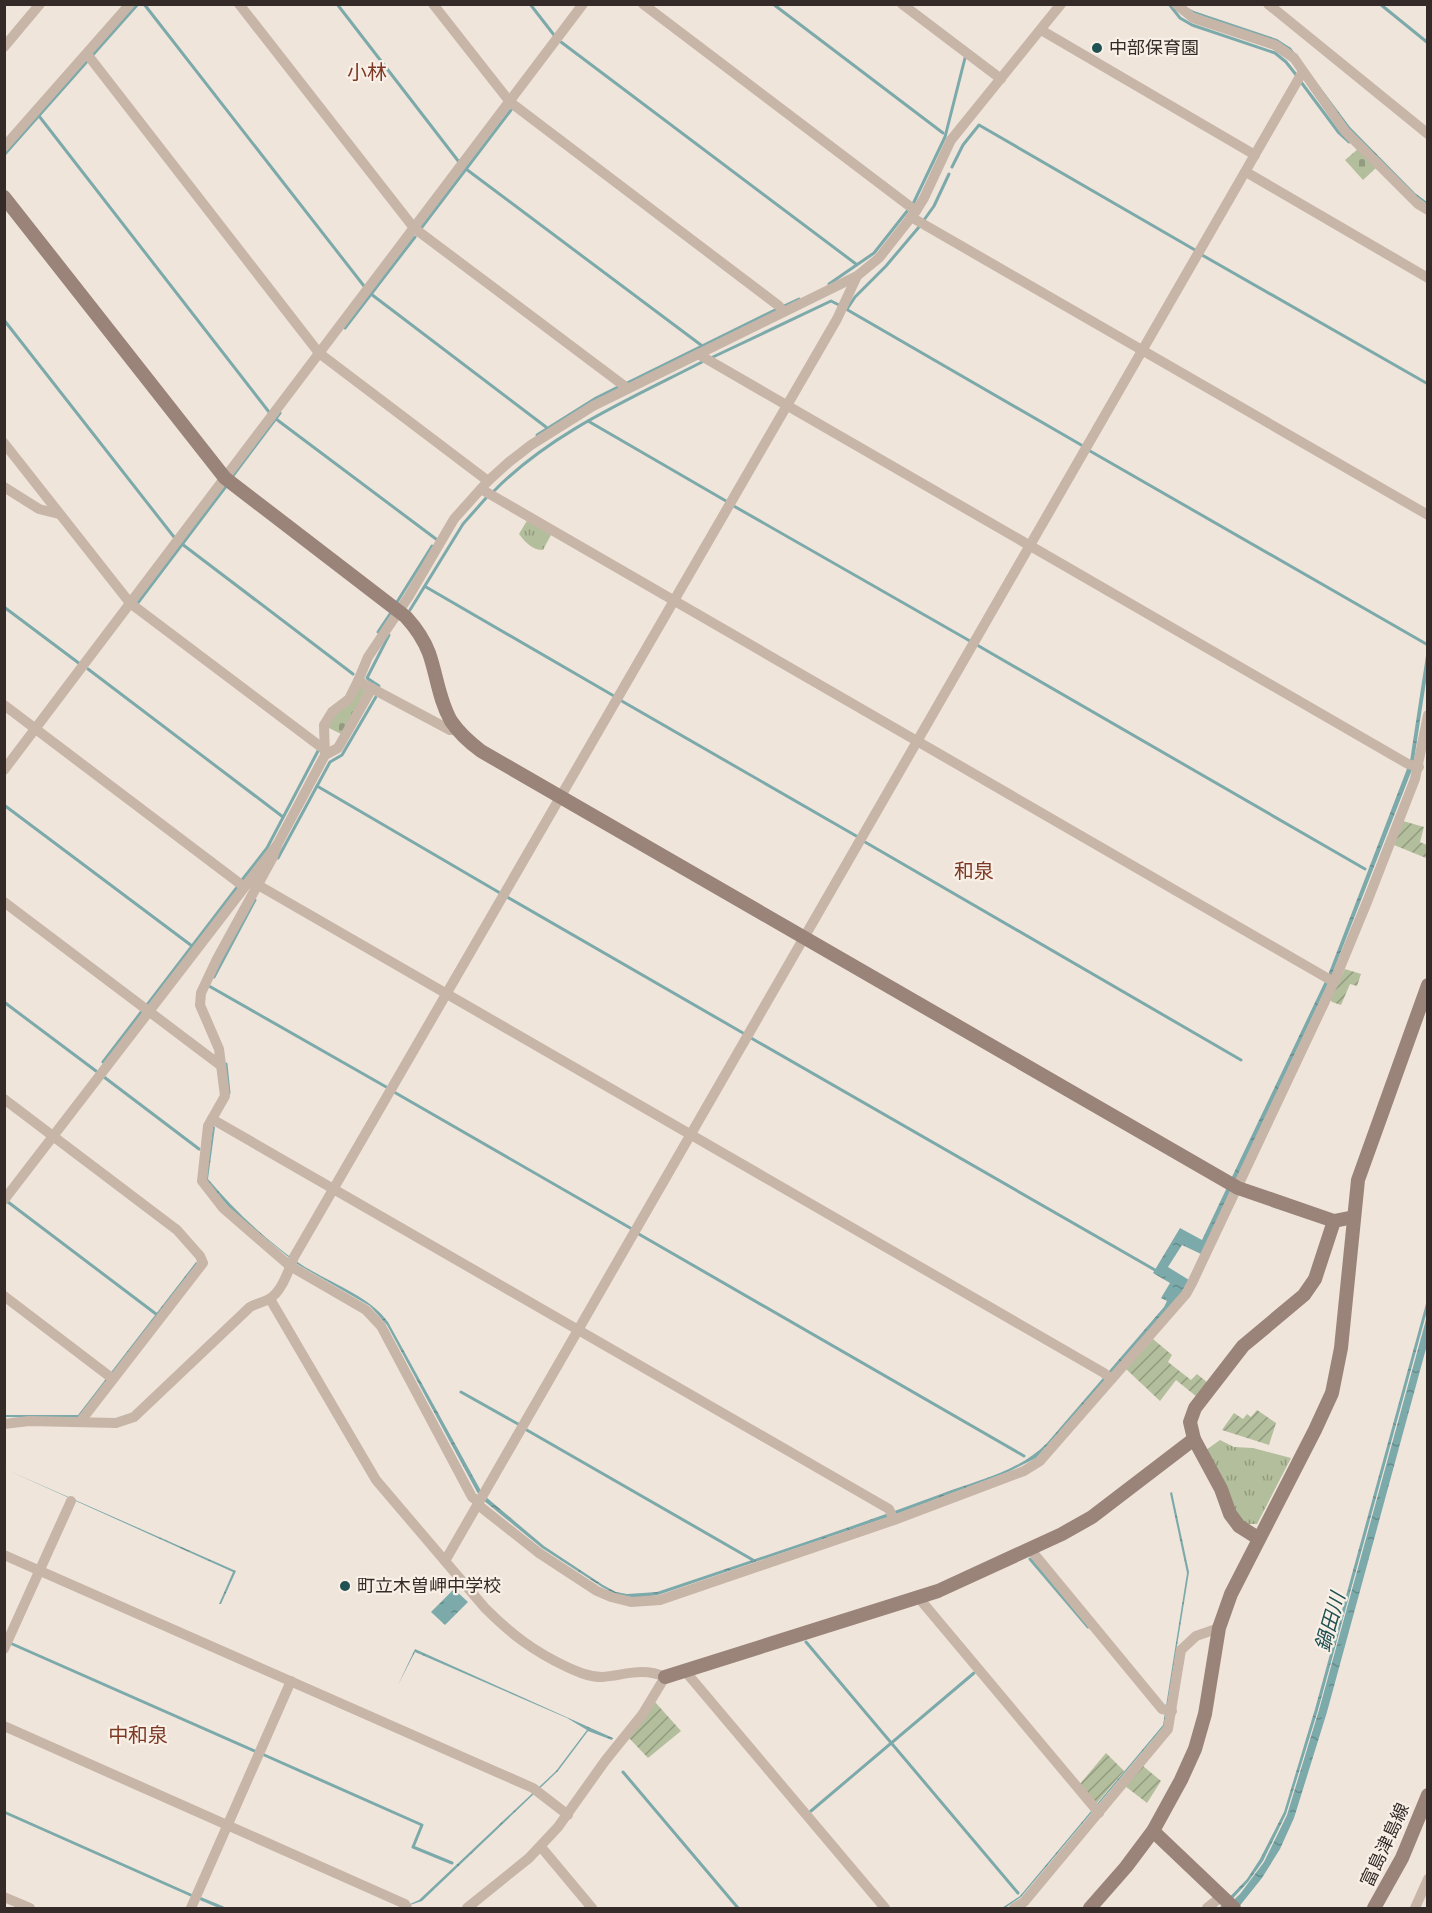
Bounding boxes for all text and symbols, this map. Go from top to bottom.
place label: 中部保育園 [1109,37,1199,58]
marker: 中部保育園 [1090,41,1104,55]
district label: 小林 [347,60,387,84]
district label: 和泉 [954,859,994,883]
place label: 町立木曽岬中学校 [357,1575,501,1596]
marker: 町立木曽岬中学校 [338,1579,352,1593]
water label: 鍋田川 [1310,1588,1350,1654]
district label: 中和泉 [108,1723,168,1747]
street label: 富島津島線 [1356,1800,1413,1890]

